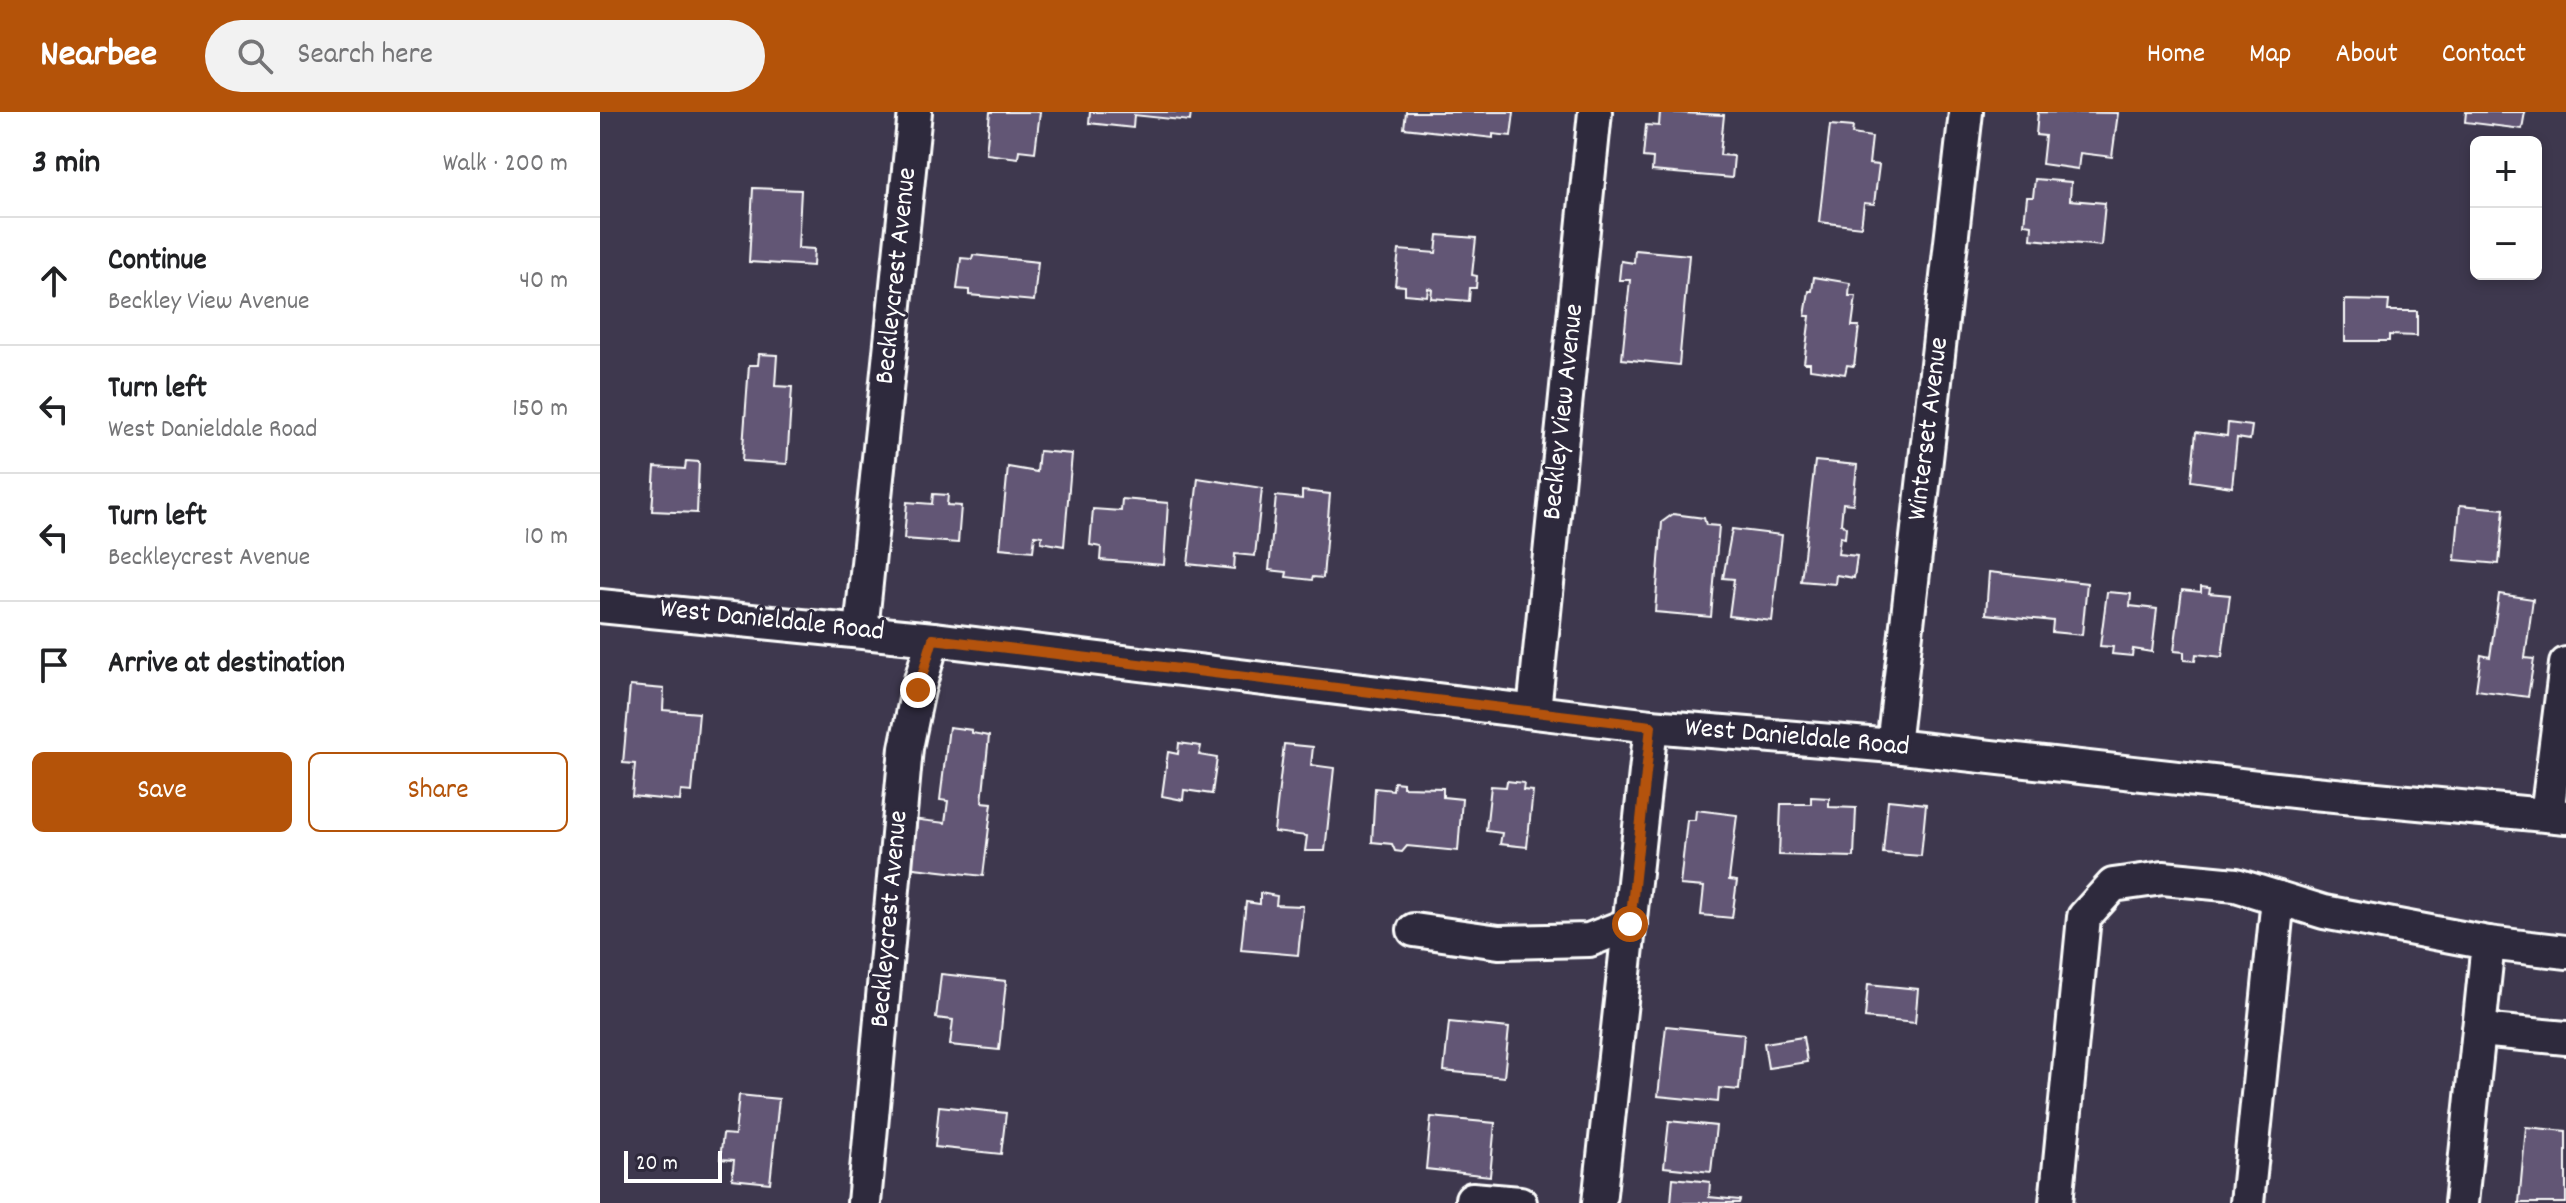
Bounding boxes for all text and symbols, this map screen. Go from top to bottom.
search box [205,20,765,92]
text: Nearbee [40,29,157,84]
icon: search [233,34,277,78]
text: Search here [297,35,433,78]
text: Home [2147,36,2205,76]
text: Map [2249,36,2291,76]
text: About [2335,36,2398,76]
text: Contact [2442,36,2526,76]
map controls [2470,136,2542,280]
button: + [2470,136,2542,208]
text: 3 min [32,140,100,189]
text: Walk · 200 m [443,146,568,183]
street label: Beckleycrest Avenue [867,166,929,386]
button: − [2470,208,2542,280]
text: Continue [108,241,207,284]
icon: ahead [32,259,76,303]
text: 40 m [519,263,568,300]
text: Beckley View Avenue [108,284,310,321]
street label: Beckley View Avenue [1534,302,1596,522]
street label: Winterset Avenue [1899,335,1961,523]
text: Turn left [108,369,207,412]
icon: left [32,387,76,431]
text: 150 m [512,391,568,428]
text: West Danieldale Road [108,412,317,449]
text: Turn left [108,497,207,540]
icon: left [32,515,76,559]
text: 10 m [524,519,568,556]
text: Beckleycrest Avenue [108,540,310,577]
street label: West Danieldale Road [658,590,886,654]
icon: arrive [32,643,76,687]
text: Arrive at destination [108,644,345,687]
route end [900,672,936,708]
street label: West Danieldale Road [1683,709,1911,769]
button: Save [32,752,292,832]
button: Share [308,752,568,832]
street label: Beckleycrest Avenue [862,809,920,1029]
route start [1612,906,1648,942]
scale bar [624,1147,722,1183]
text: 20 m [636,1149,678,1180]

